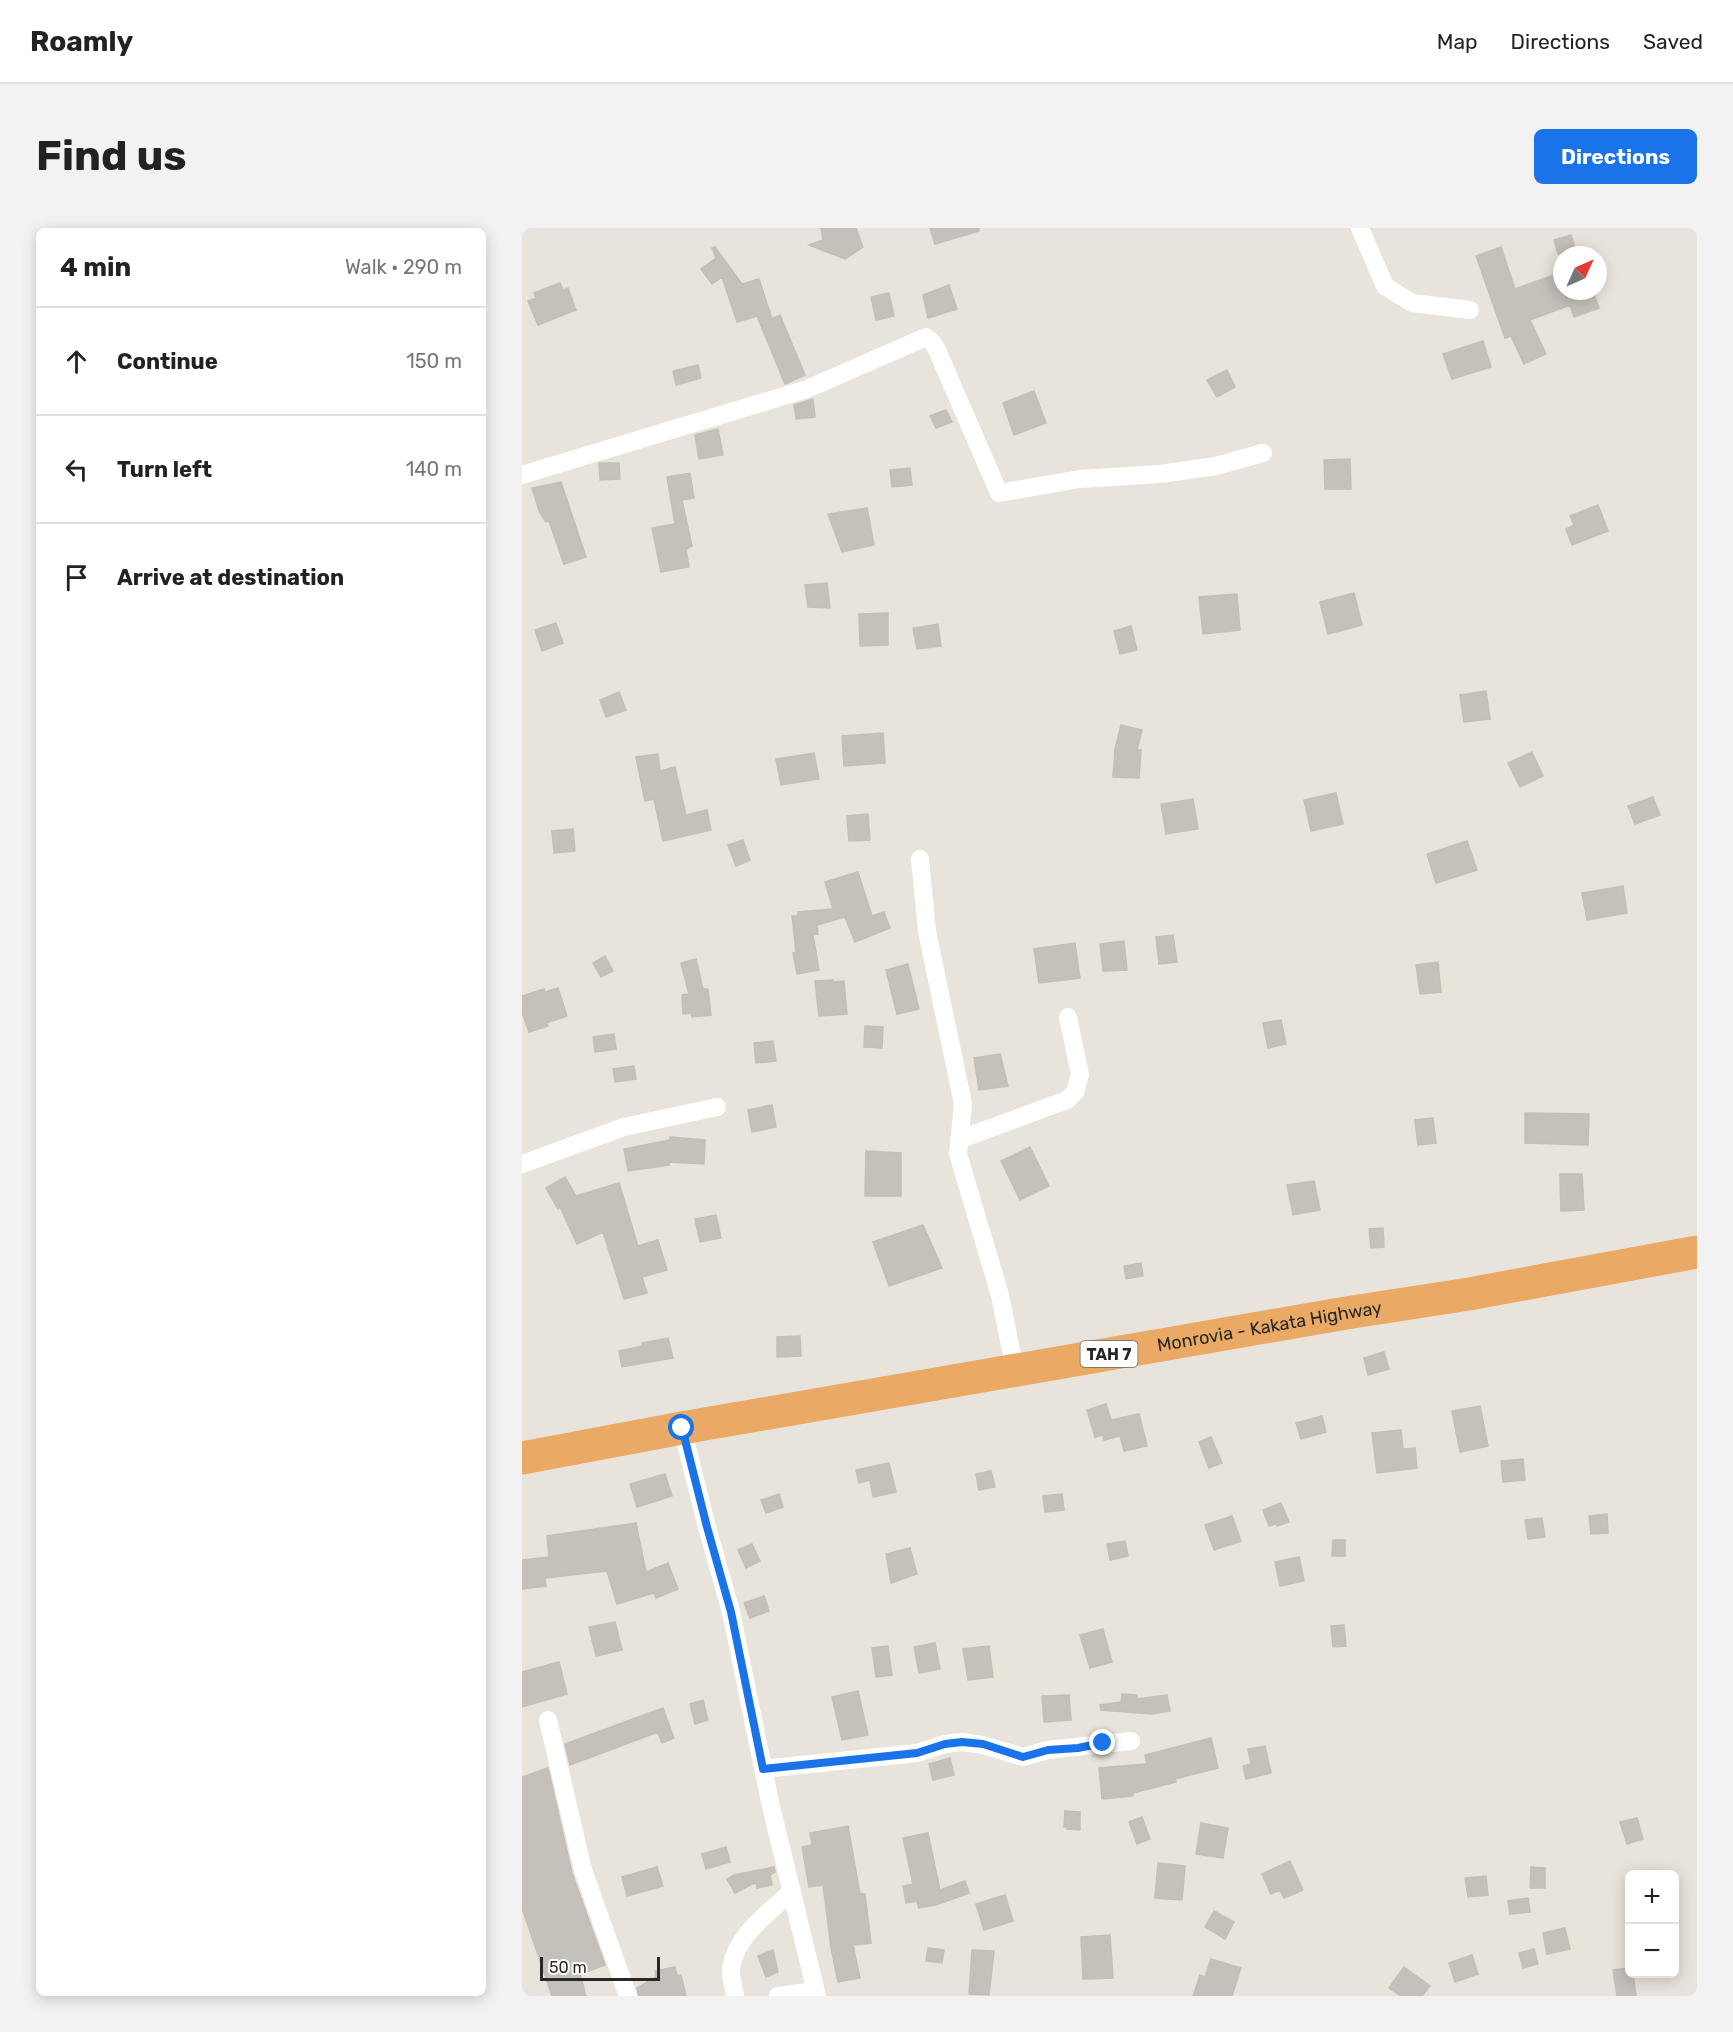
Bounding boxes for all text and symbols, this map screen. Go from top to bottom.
text: Roamly [30,25,133,58]
text: Map [1437,29,1478,54]
text: Directions [1511,29,1610,54]
text: Saved [1643,29,1703,54]
button: Directions [1534,129,1697,184]
text: Find us [36,131,187,181]
north arrow [1553,246,1607,300]
text: 4 min [60,252,131,283]
text: Walk · 290 m [345,255,462,279]
icon: ahead [60,345,93,378]
text: Continue [117,348,218,375]
text: 150 m [406,349,462,373]
icon: left [60,453,93,486]
text: Turn left [117,456,212,483]
text: 140 m [406,457,462,481]
icon: arrive [60,561,93,594]
text: Arrive at destination [117,564,344,591]
street label: Monrovia - Kakata Highway [1155,1297,1384,1357]
road number: TAH 7 [1080,1341,1138,1367]
route start [668,1414,694,1440]
route end [1089,1729,1115,1755]
map controls [1625,1870,1679,1978]
button: + [1625,1870,1679,1924]
button: − [1625,1924,1679,1978]
scale bar [540,1954,660,1982]
text: 50 m [549,1958,587,1977]

